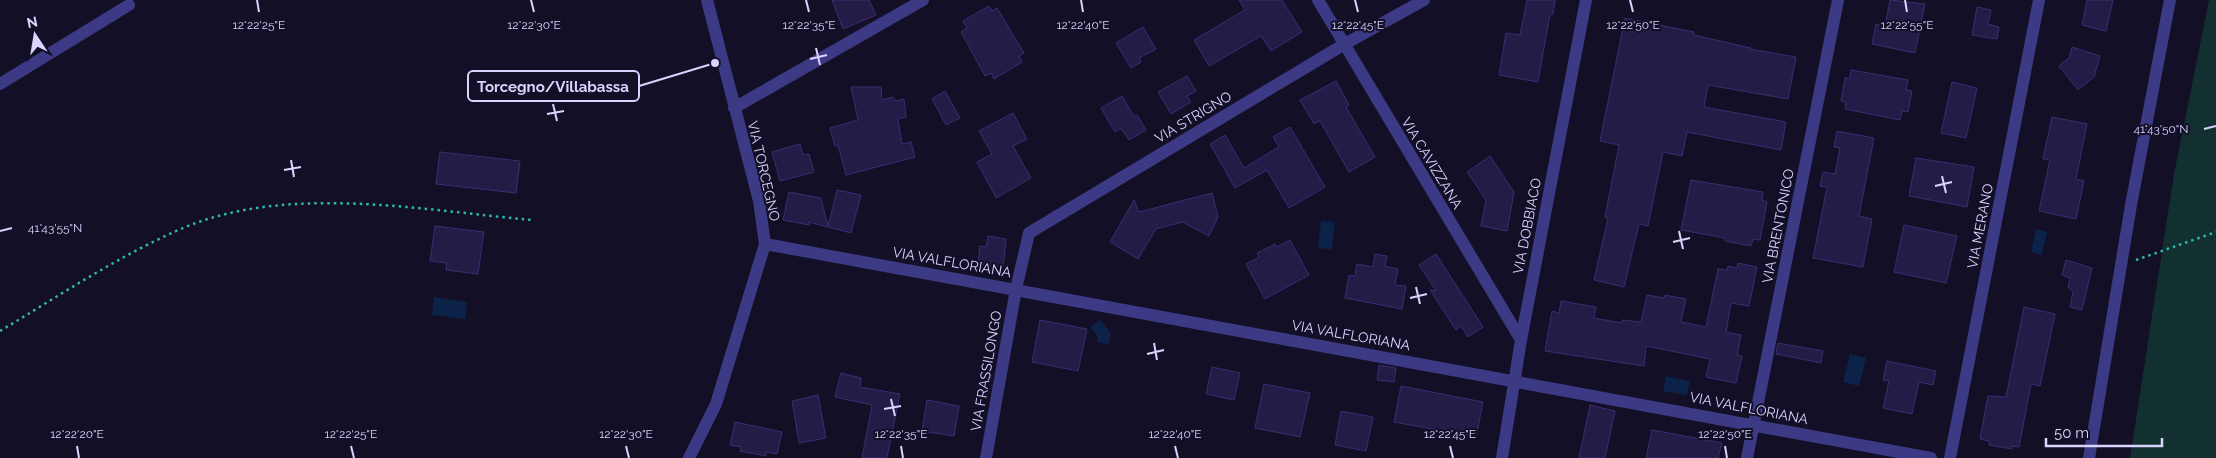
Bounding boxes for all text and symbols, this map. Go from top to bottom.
north arrow [10,10,60,60]
text: N [25,13,39,31]
text: 12°22'25"E [233,18,285,32]
text: 12°22'30"E [507,18,561,32]
text: 12°22'35"E [783,18,835,32]
text: 12°22'40"E [1056,18,1110,32]
text: 12°22'45"E [1332,18,1384,32]
text: 12°22'50"E [1606,18,1660,32]
text: 12°22'55"E [1881,18,1933,32]
callout: Torcegno/Villabassa [468,71,639,101]
text: Torcegno/Villabassa [477,78,629,96]
street label: VIA STRIGNO [1152,88,1234,146]
street label: VIA CAVIZZANA [1398,114,1466,212]
street label: VIA TORCEGNO [745,119,783,223]
text: 41°43'50"N [2133,122,2189,136]
street label: VIA BRENTONICO [1759,167,1797,285]
street label: VIA DOBBIACO [1510,177,1544,275]
street label: VIA MERANO [1964,182,1996,270]
text: 41°43'55"N [28,221,82,235]
street label: VIA VALFLORIANA [891,244,1013,280]
street label: VIA FRASSILONGO [968,309,1004,433]
street label: VIA VALFLORIANA [1290,317,1412,353]
street label: VIA VALFLORIANA [1688,389,1810,427]
scale bar [2046,416,2162,448]
text: 50 m [2054,424,2089,442]
text: 12°22'20"E [50,427,104,441]
text: 12°22'25"E [325,427,377,441]
text: 12°22'30"E [599,427,653,441]
text: 12°22'35"E [875,427,927,441]
text: 12°22'40"E [1148,427,1202,441]
text: 12°22'45"E [1424,427,1476,441]
text: 12°22'50"E [1698,427,1752,441]

